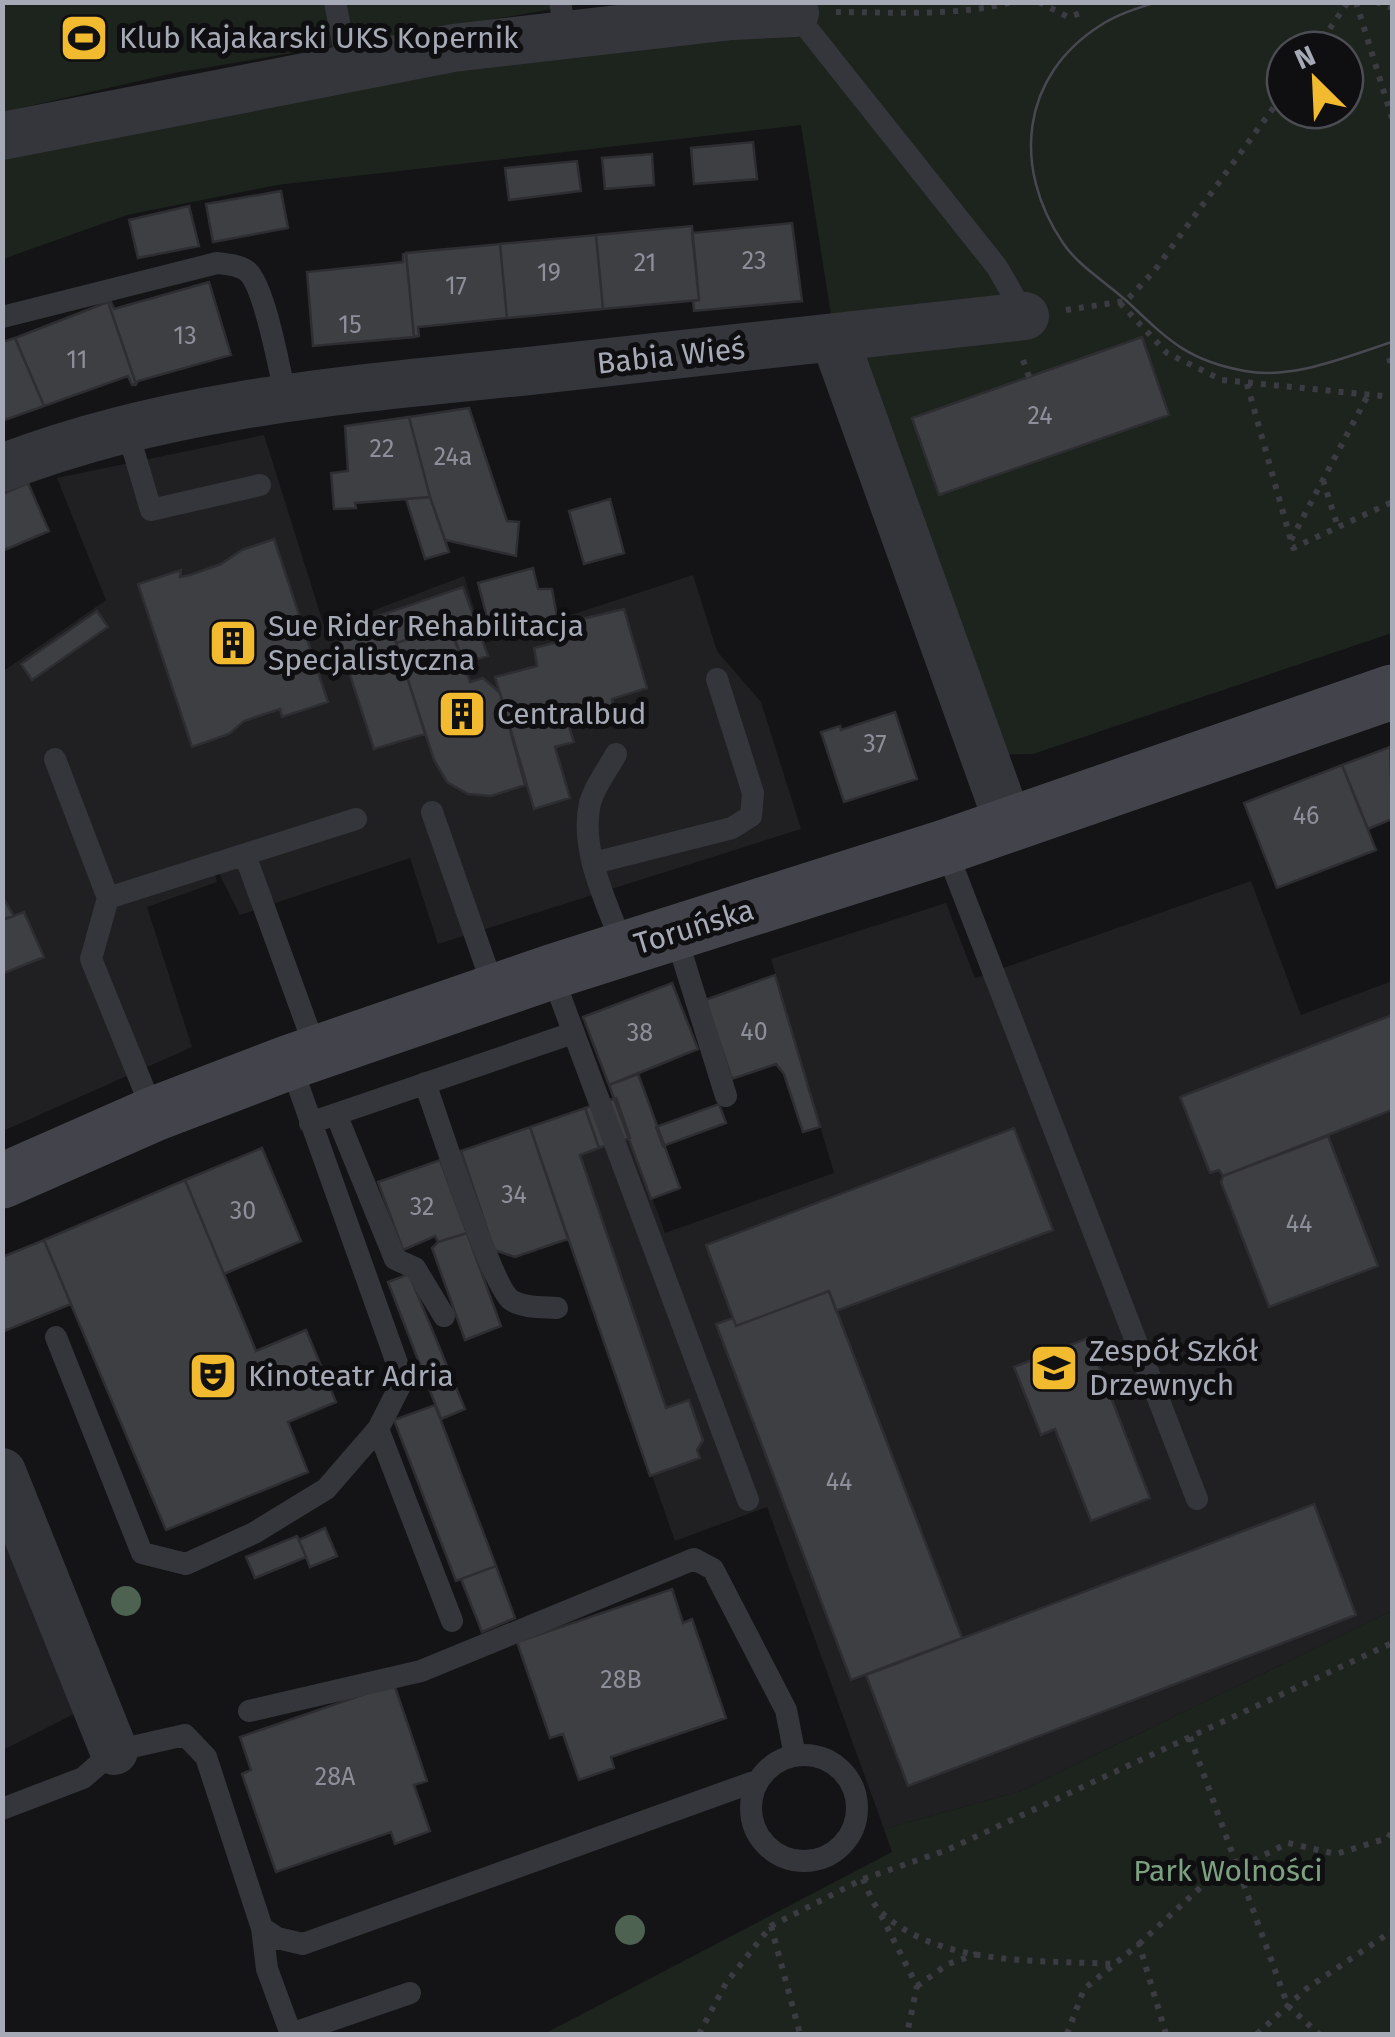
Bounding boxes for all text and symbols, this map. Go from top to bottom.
sports icon: Klub Kajakarski UKS Kopernik [58,12,110,64]
place label: Klub Kajakarski UKS Kopernik [119,20,519,56]
north arrow [1265,30,1365,130]
text: N [1290,39,1320,76]
house number: 23 [742,246,766,276]
house number: 21 [634,248,656,278]
house number: 19 [537,258,561,288]
house number: 17 [445,271,467,301]
house number: 15 [338,310,362,340]
house number: 13 [173,321,197,351]
street label: Babia Wieś [595,330,747,382]
house number: 11 [66,345,88,375]
house number: 24 [1027,401,1053,431]
house number: 22 [370,434,394,464]
house number: 24a [434,442,472,472]
place label: Sue Rider Rehabilitacja Specjalistyczna [268,608,584,678]
building icon: Sue Rider Rehabilitacja Specjalistyczna [207,617,259,669]
building icon: Centralbud [436,688,488,740]
place label: Centralbud [497,696,647,732]
house number: 37 [863,729,887,759]
house number: 46 [1293,801,1319,831]
street label: Toruńska [630,892,758,962]
house number: 40 [740,1017,768,1047]
house number: 38 [627,1018,653,1048]
house number: 34 [501,1180,527,1210]
house number: 32 [410,1192,434,1222]
house number: 30 [230,1196,256,1226]
house number: 44 [1286,1209,1312,1239]
place label: Zespół Szkół Drzewnych [1089,1333,1259,1403]
school or university icon: Zespół Szkół Drzewnych [1028,1342,1080,1394]
theatre icon: Kinoteatr Adria [187,1350,239,1402]
place label: Kinoteatr Adria [248,1358,454,1394]
house number: 44 [826,1467,852,1497]
house number: 28B [600,1665,642,1695]
house number: 28A [315,1762,356,1792]
park label: Park Wolności [1133,1853,1323,1889]

